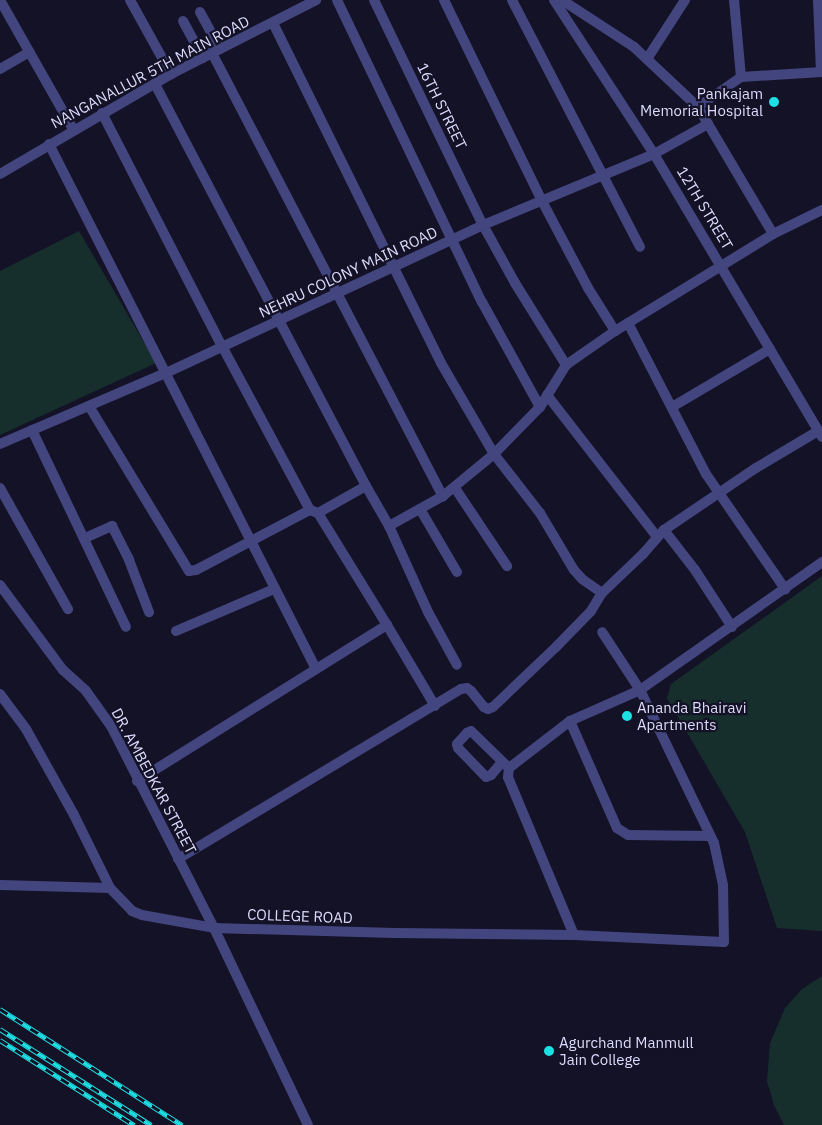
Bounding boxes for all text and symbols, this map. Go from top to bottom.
street label: NANGANALLUR 5TH MAIN ROAD [48,12,252,132]
street label: 16TH STREET [413,60,471,152]
place label: Pankajam Memorial Hospital [640,84,763,119]
marker: Pankajam Memorial Hospital [767,95,781,109]
street label: 12TH STREET [673,163,737,253]
street label: NEHRU COLONY MAIN ROAD [256,223,440,321]
place label: Ananda Bhairavi Apartments [637,698,746,733]
street label: DR. AMBEDKAR STREET [108,705,200,857]
marker: Ananda Bhairavi Apartments [621,710,633,722]
street label: COLLEGE ROAD [247,905,353,927]
place label: Agurchand Manmull Jain College [559,1033,694,1068]
marker: Agurchand Manmull Jain College [543,1045,555,1057]

